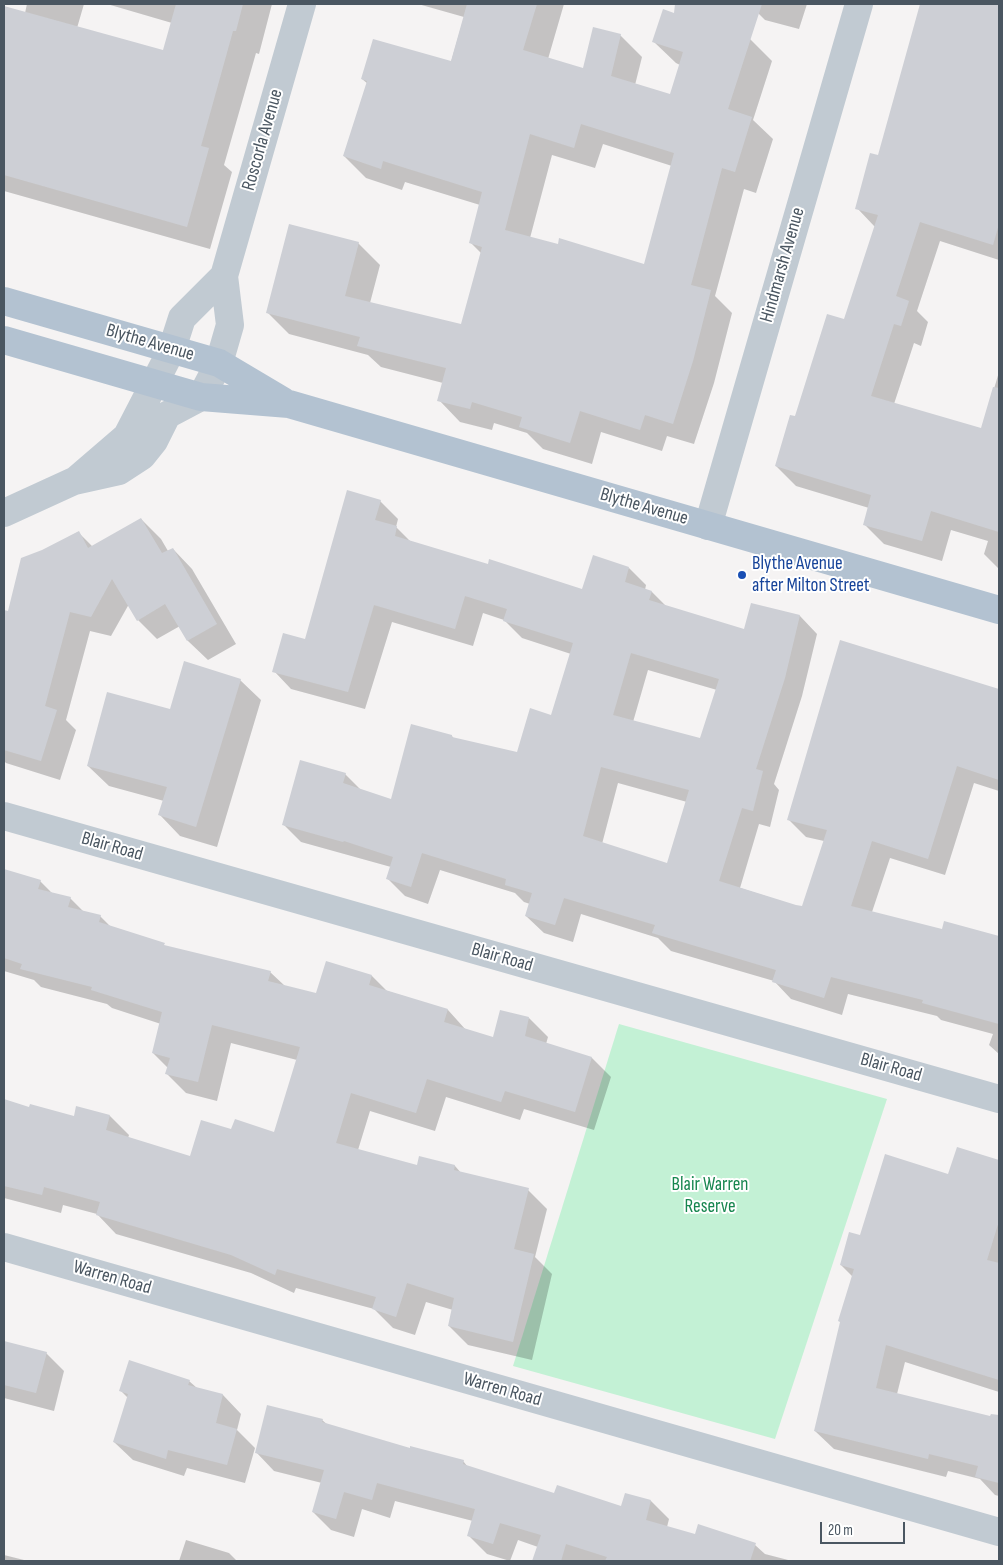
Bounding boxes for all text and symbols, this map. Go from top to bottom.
street label: Roscorla Avenue [238,87,288,193]
street label: Hindmarsh Avenue [756,205,810,325]
street label: Blythe Avenue [103,320,197,366]
street label: Blythe Avenue [597,484,691,530]
place label: Blythe Avenue after Milton Street [752,553,870,597]
marker: Blythe Avenue after Milton Street [736,569,748,581]
street label: Blair Road [79,827,145,867]
street label: Blair Road [469,938,535,978]
street label: Blair Road [858,1048,924,1088]
park label: Blair Warren Reserve [672,1174,748,1218]
street label: Warren Road [70,1256,154,1300]
street label: Warren Road [460,1368,544,1412]
scale bar [823,1512,908,1544]
text: 20 m [828,1521,853,1540]

